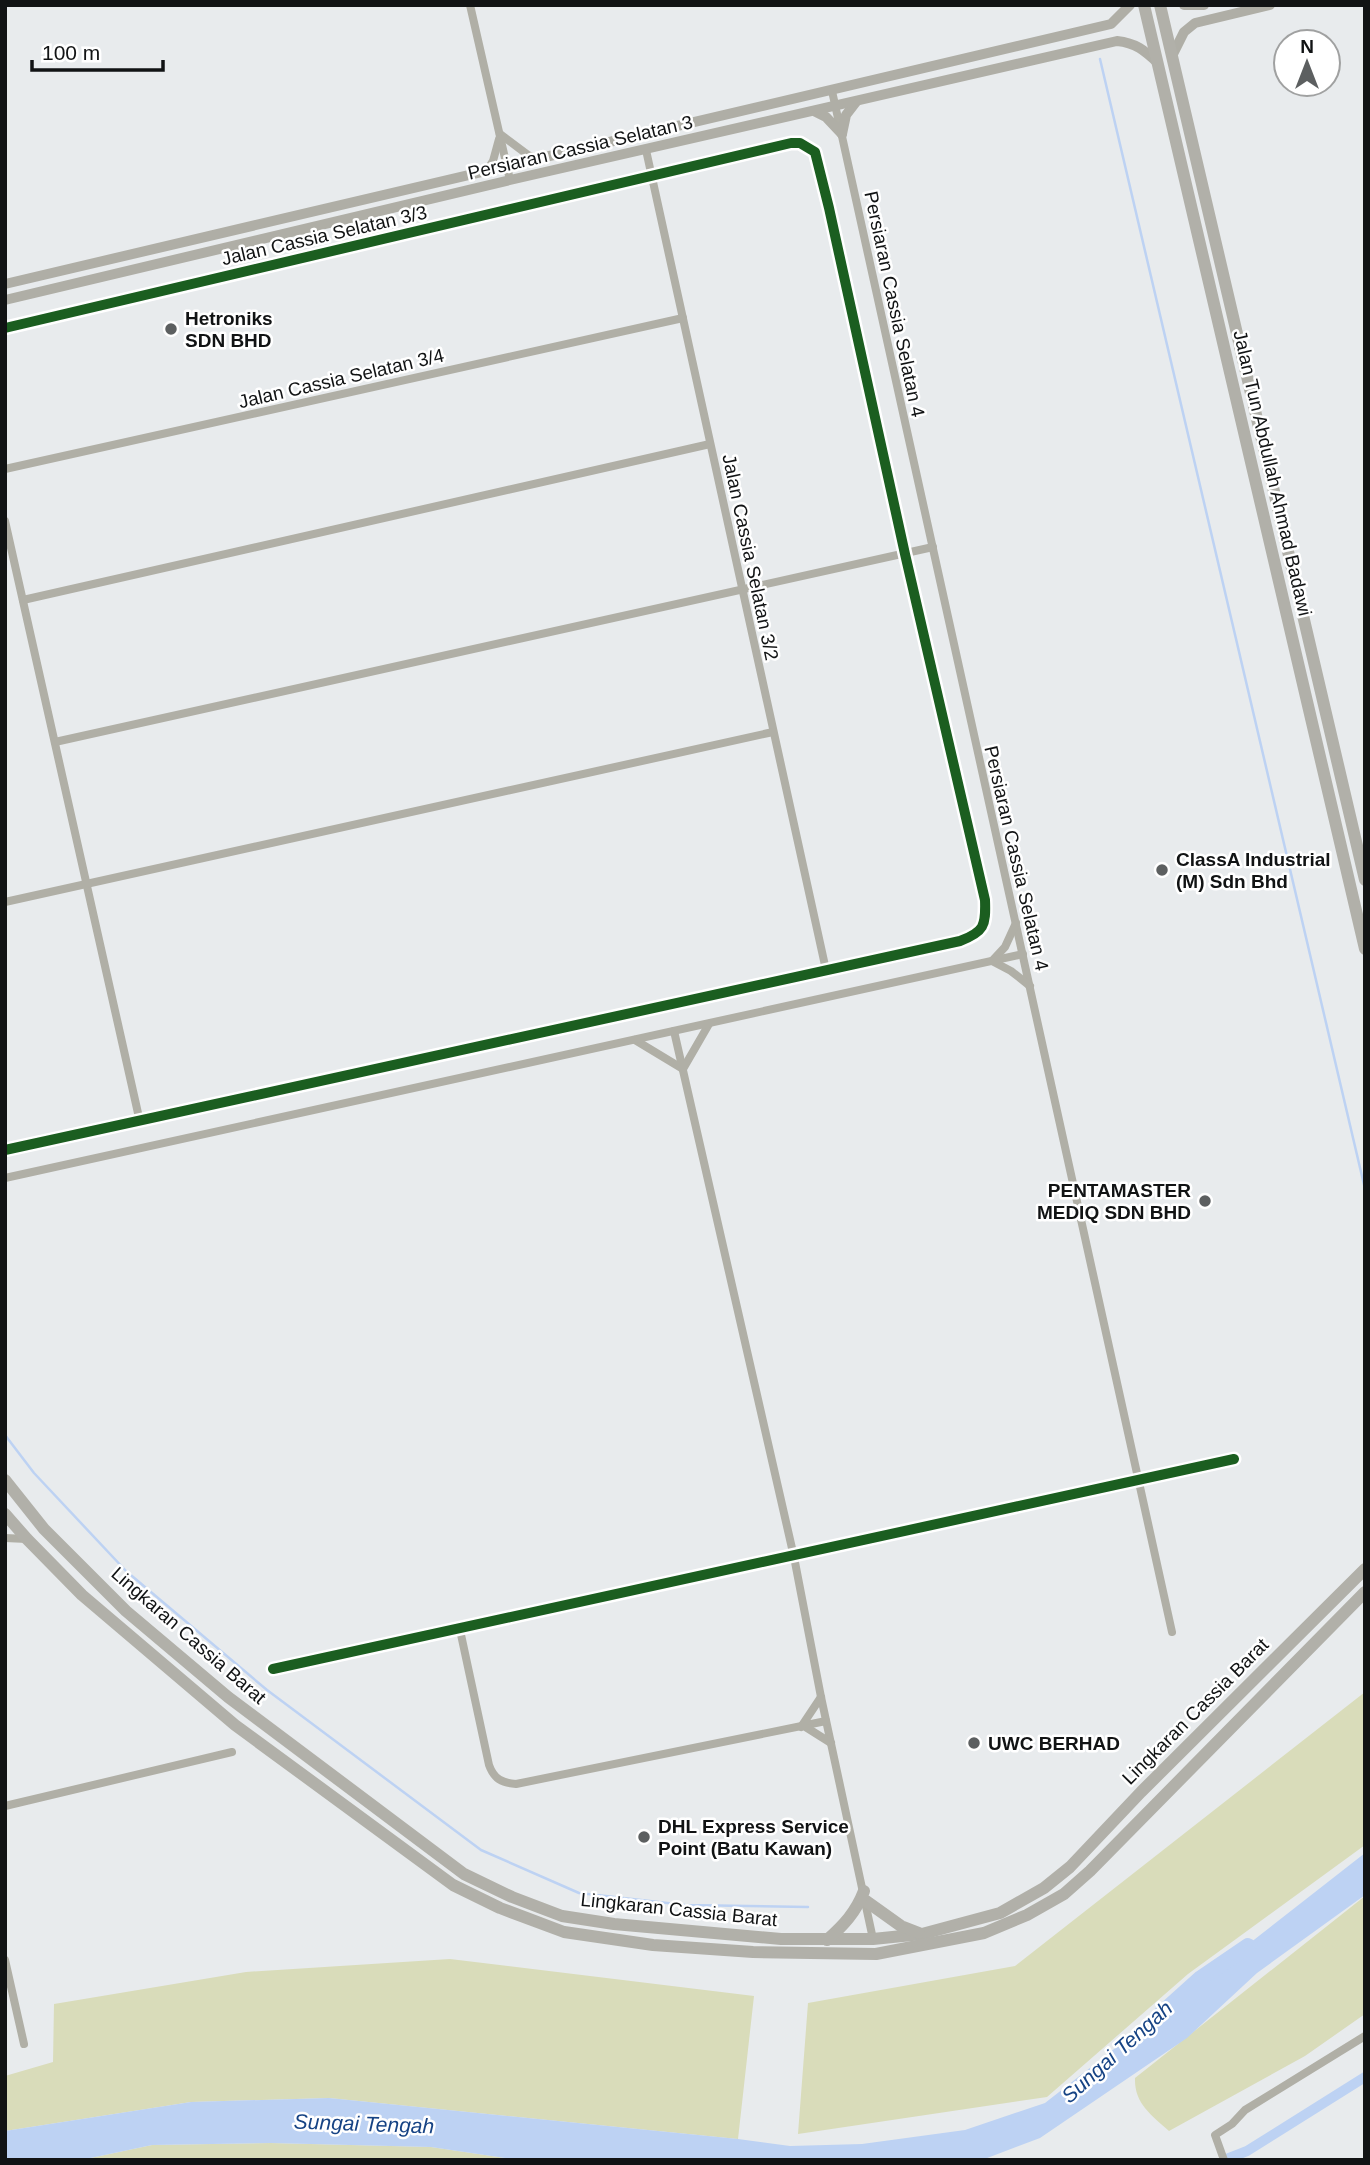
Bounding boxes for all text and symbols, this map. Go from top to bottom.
scale bar [32,28,163,72]
north arrow [1272,28,1342,98]
text: N [1300,36,1314,57]
text: 100 m [42,41,100,64]
street label: Persiaran Cassia Selatan 3 [466,111,695,184]
street label: Persiaran Cassia Selatan 4 [860,189,929,419]
street label: Jalan Cassia Selatan 3/3 [219,202,429,269]
place label: Hetroniks SDN BHD [185,308,273,351]
marker: Hetroniks SDN BHD [163,321,179,337]
street label: Jalan Tun Abdullah Ahmad Badawi [1229,328,1316,618]
street label: Jalan Cassia Selatan 3/4 [236,345,446,412]
street label: Jalan Cassia Selatan 3/2 [718,452,783,662]
street label: Persiaran Cassia Selatan 4 [980,744,1053,973]
place label: ClassA Industrial (M) Sdn Bhd [1176,849,1331,892]
marker: ClassA Industrial (M) Sdn Bhd [1154,862,1170,878]
place label: PENTAMASTER MEDIQ SDN BHD [1037,1180,1191,1223]
marker: PENTAMASTER MEDIQ SDN BHD [1197,1193,1213,1209]
street label: Lingkaran Cassia Barat [107,1563,271,1709]
street label: Lingkaran Cassia Barat [1118,1634,1273,1789]
place label: UWC BERHAD [988,1733,1120,1754]
marker: UWC BERHAD [966,1735,982,1751]
place label: DHL Express Service Point (Batu Kawan) [658,1816,849,1859]
marker: DHL Express Service Point (Batu Kawan) [636,1829,652,1845]
street label: Lingkaran Cassia Barat [580,1889,779,1930]
water label: Sungai Tengah [1057,1996,1177,2107]
water label: Sungai Tengah [293,2110,435,2137]

